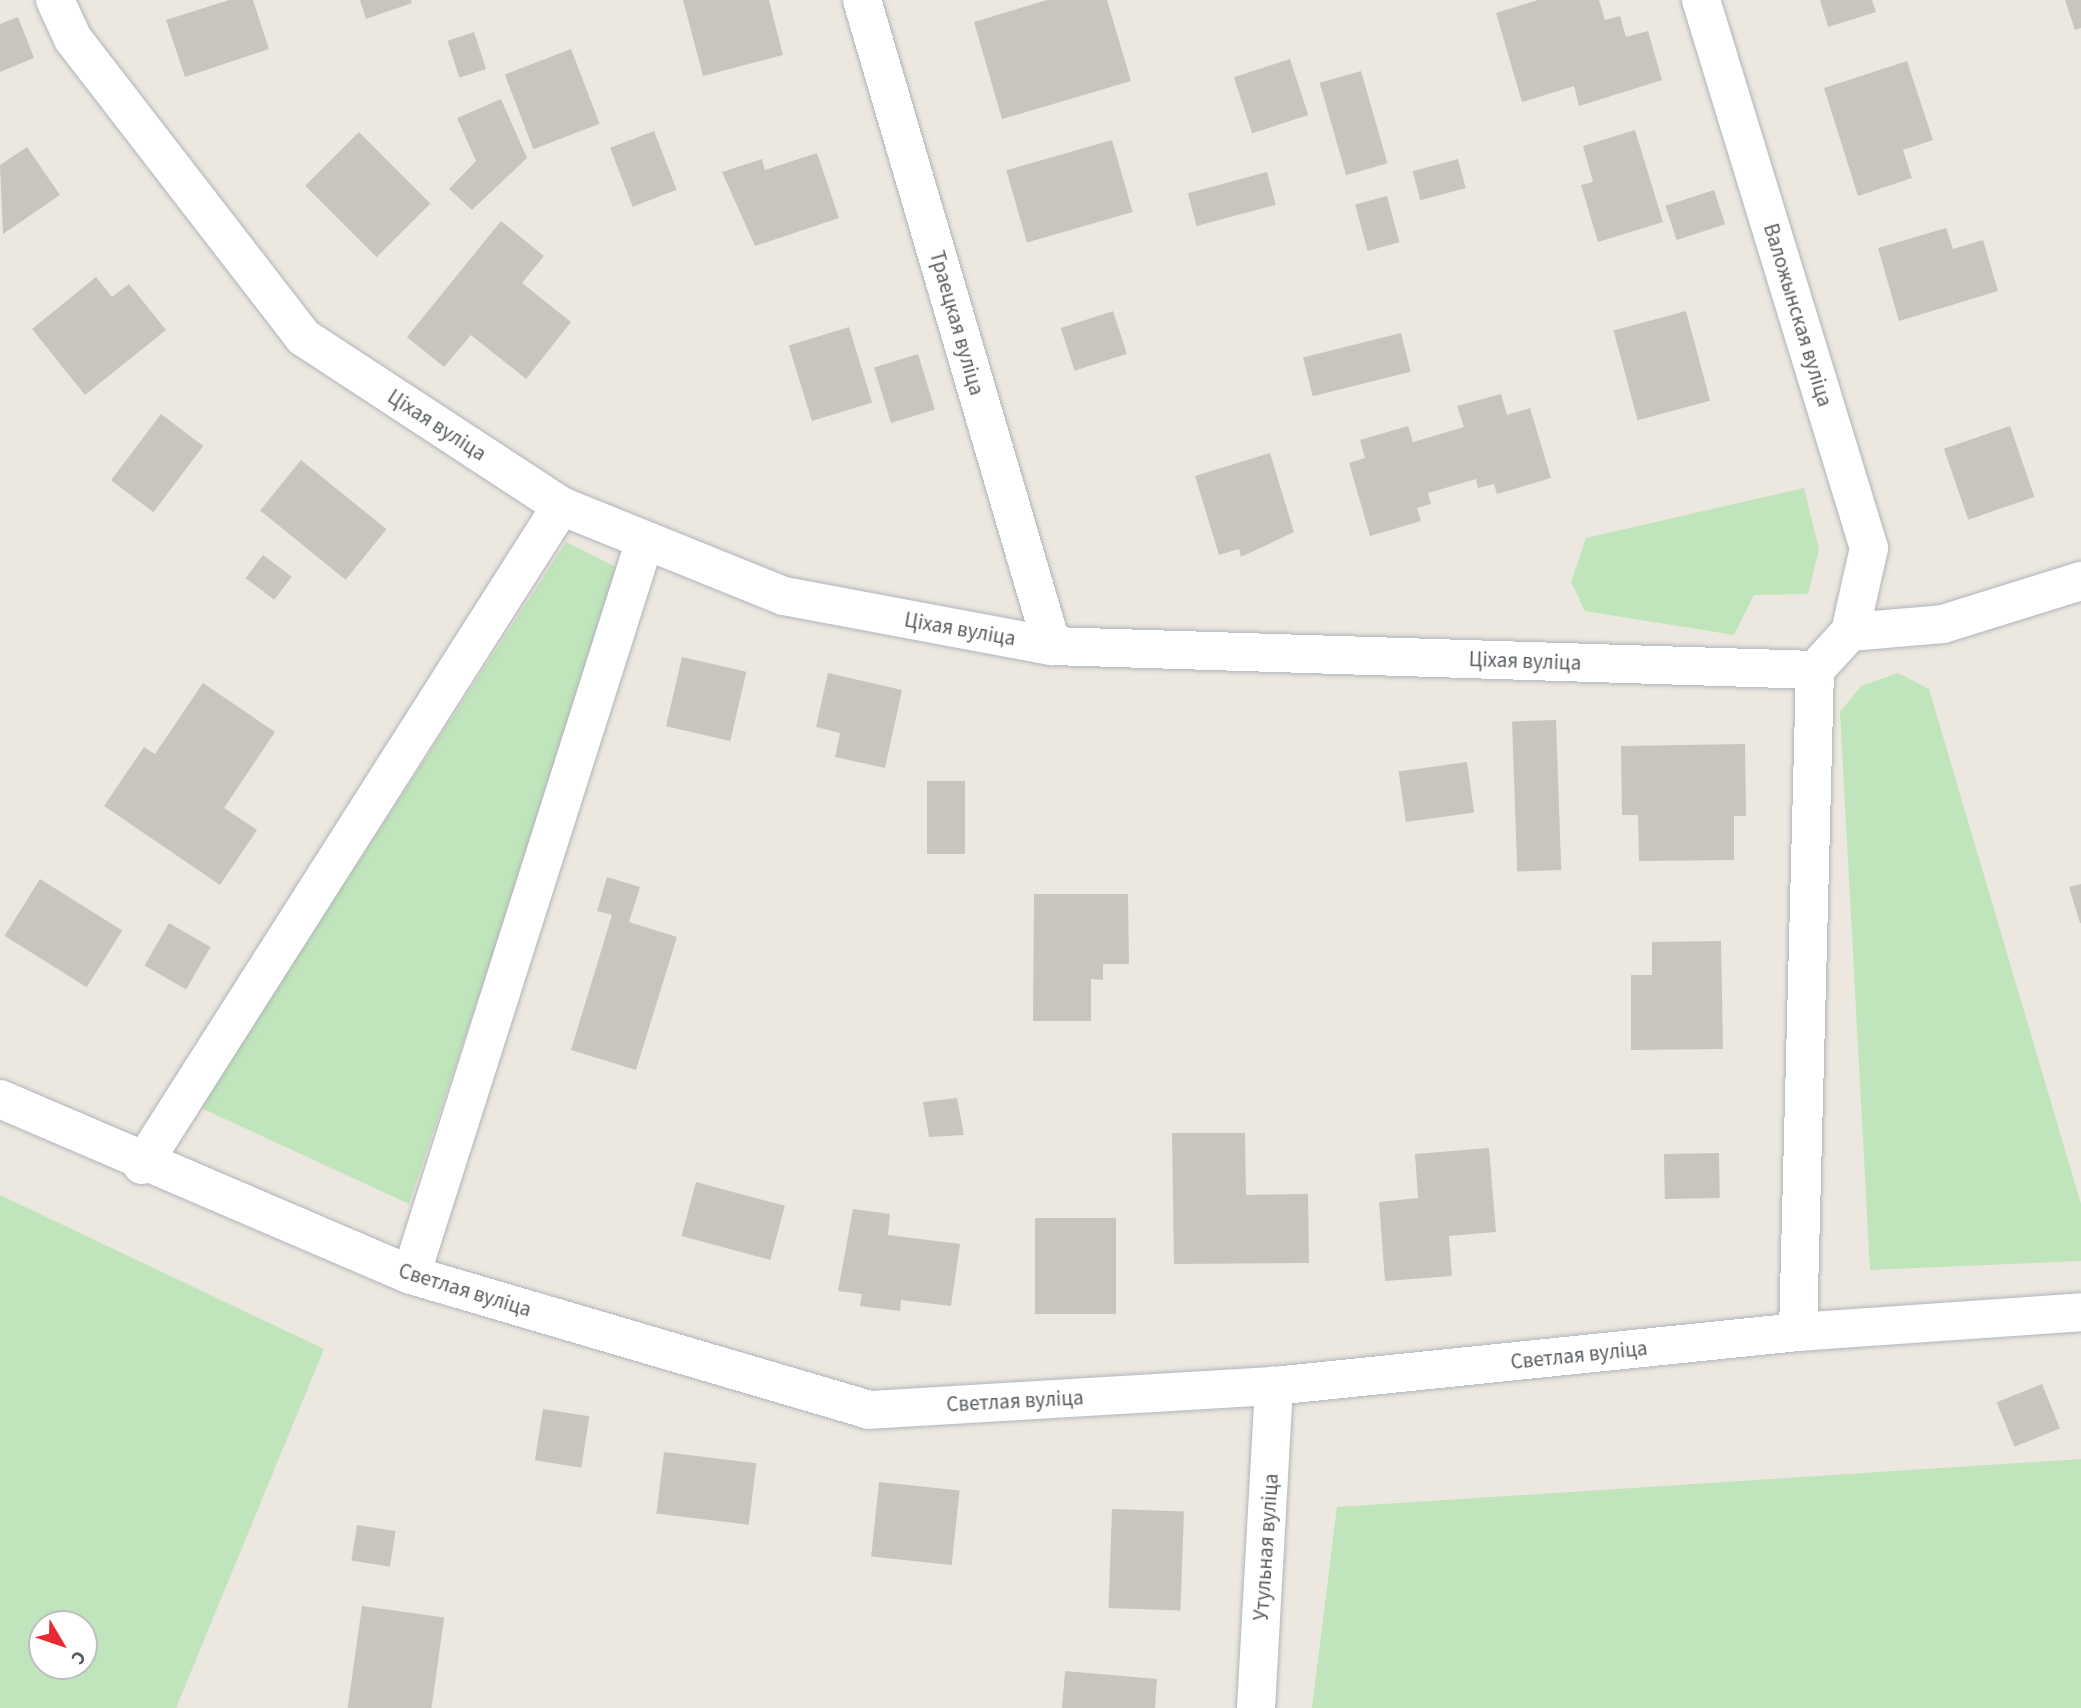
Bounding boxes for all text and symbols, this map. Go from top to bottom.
street label: Валожынская вуліца [1758,220,1838,410]
street label: Траецкая вуліца [924,248,990,398]
street label: Ціхая вуліца [383,384,491,466]
street label: Ціхая вуліца [902,607,1018,651]
street label: Ціхая вуліца [1468,646,1582,676]
street label: Светлая вуліца [396,1258,534,1322]
street label: Светлая вуліца [1509,1335,1649,1375]
street label: Светлая вуліца [946,1385,1084,1417]
street label: Утульная вуліца [1248,1472,1284,1622]
north arrow [28,1610,98,1680]
text: С [64,1644,92,1670]

